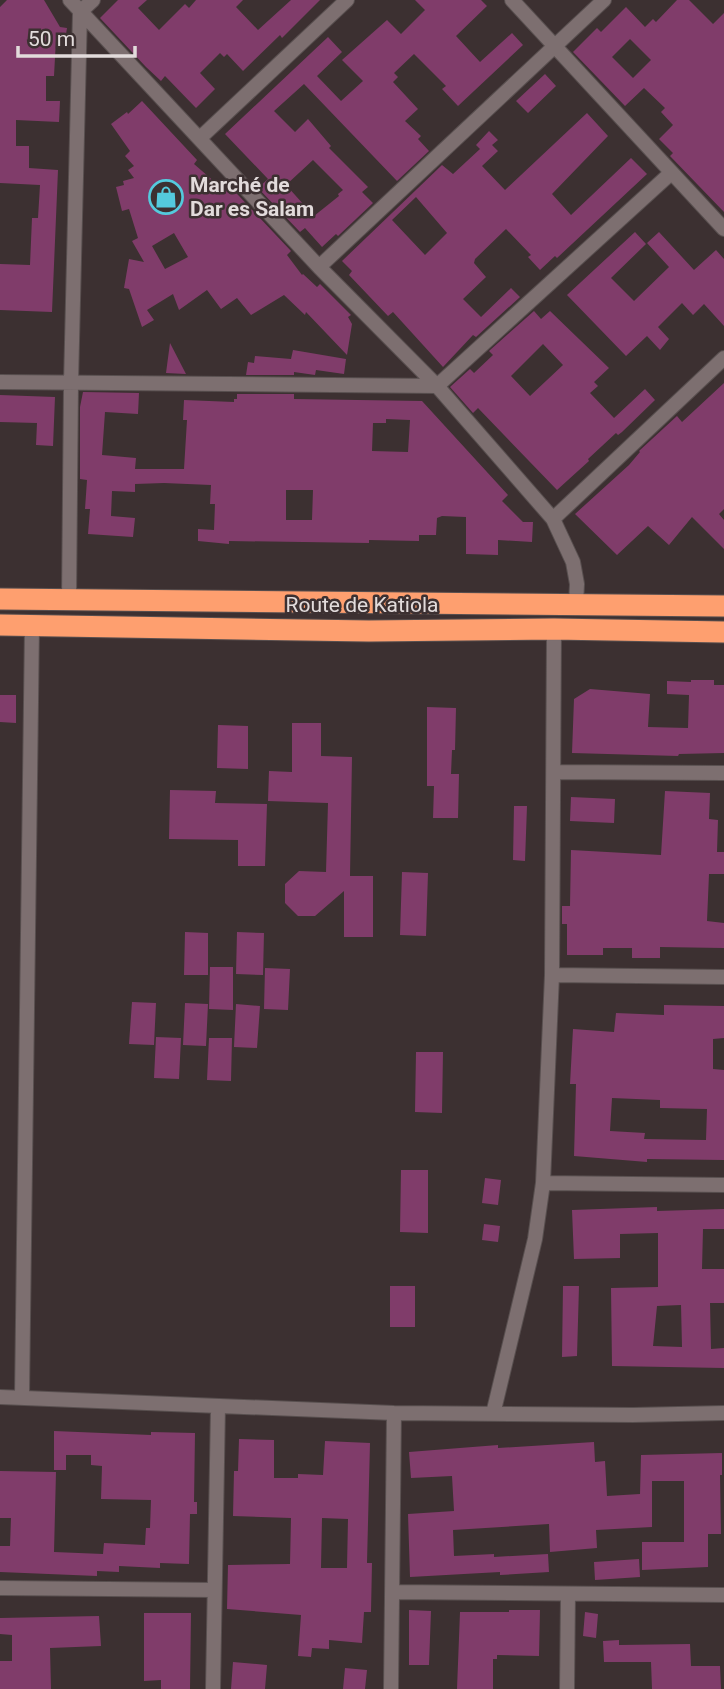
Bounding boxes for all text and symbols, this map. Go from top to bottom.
scale bar [18,14,135,58]
text: 50 m [28,27,75,51]
place label: Marché de Dar es Salam [190,173,314,221]
shop icon: Marché de Dar es Salam [147,178,185,216]
street label: Route de Katiola [286,593,438,617]

